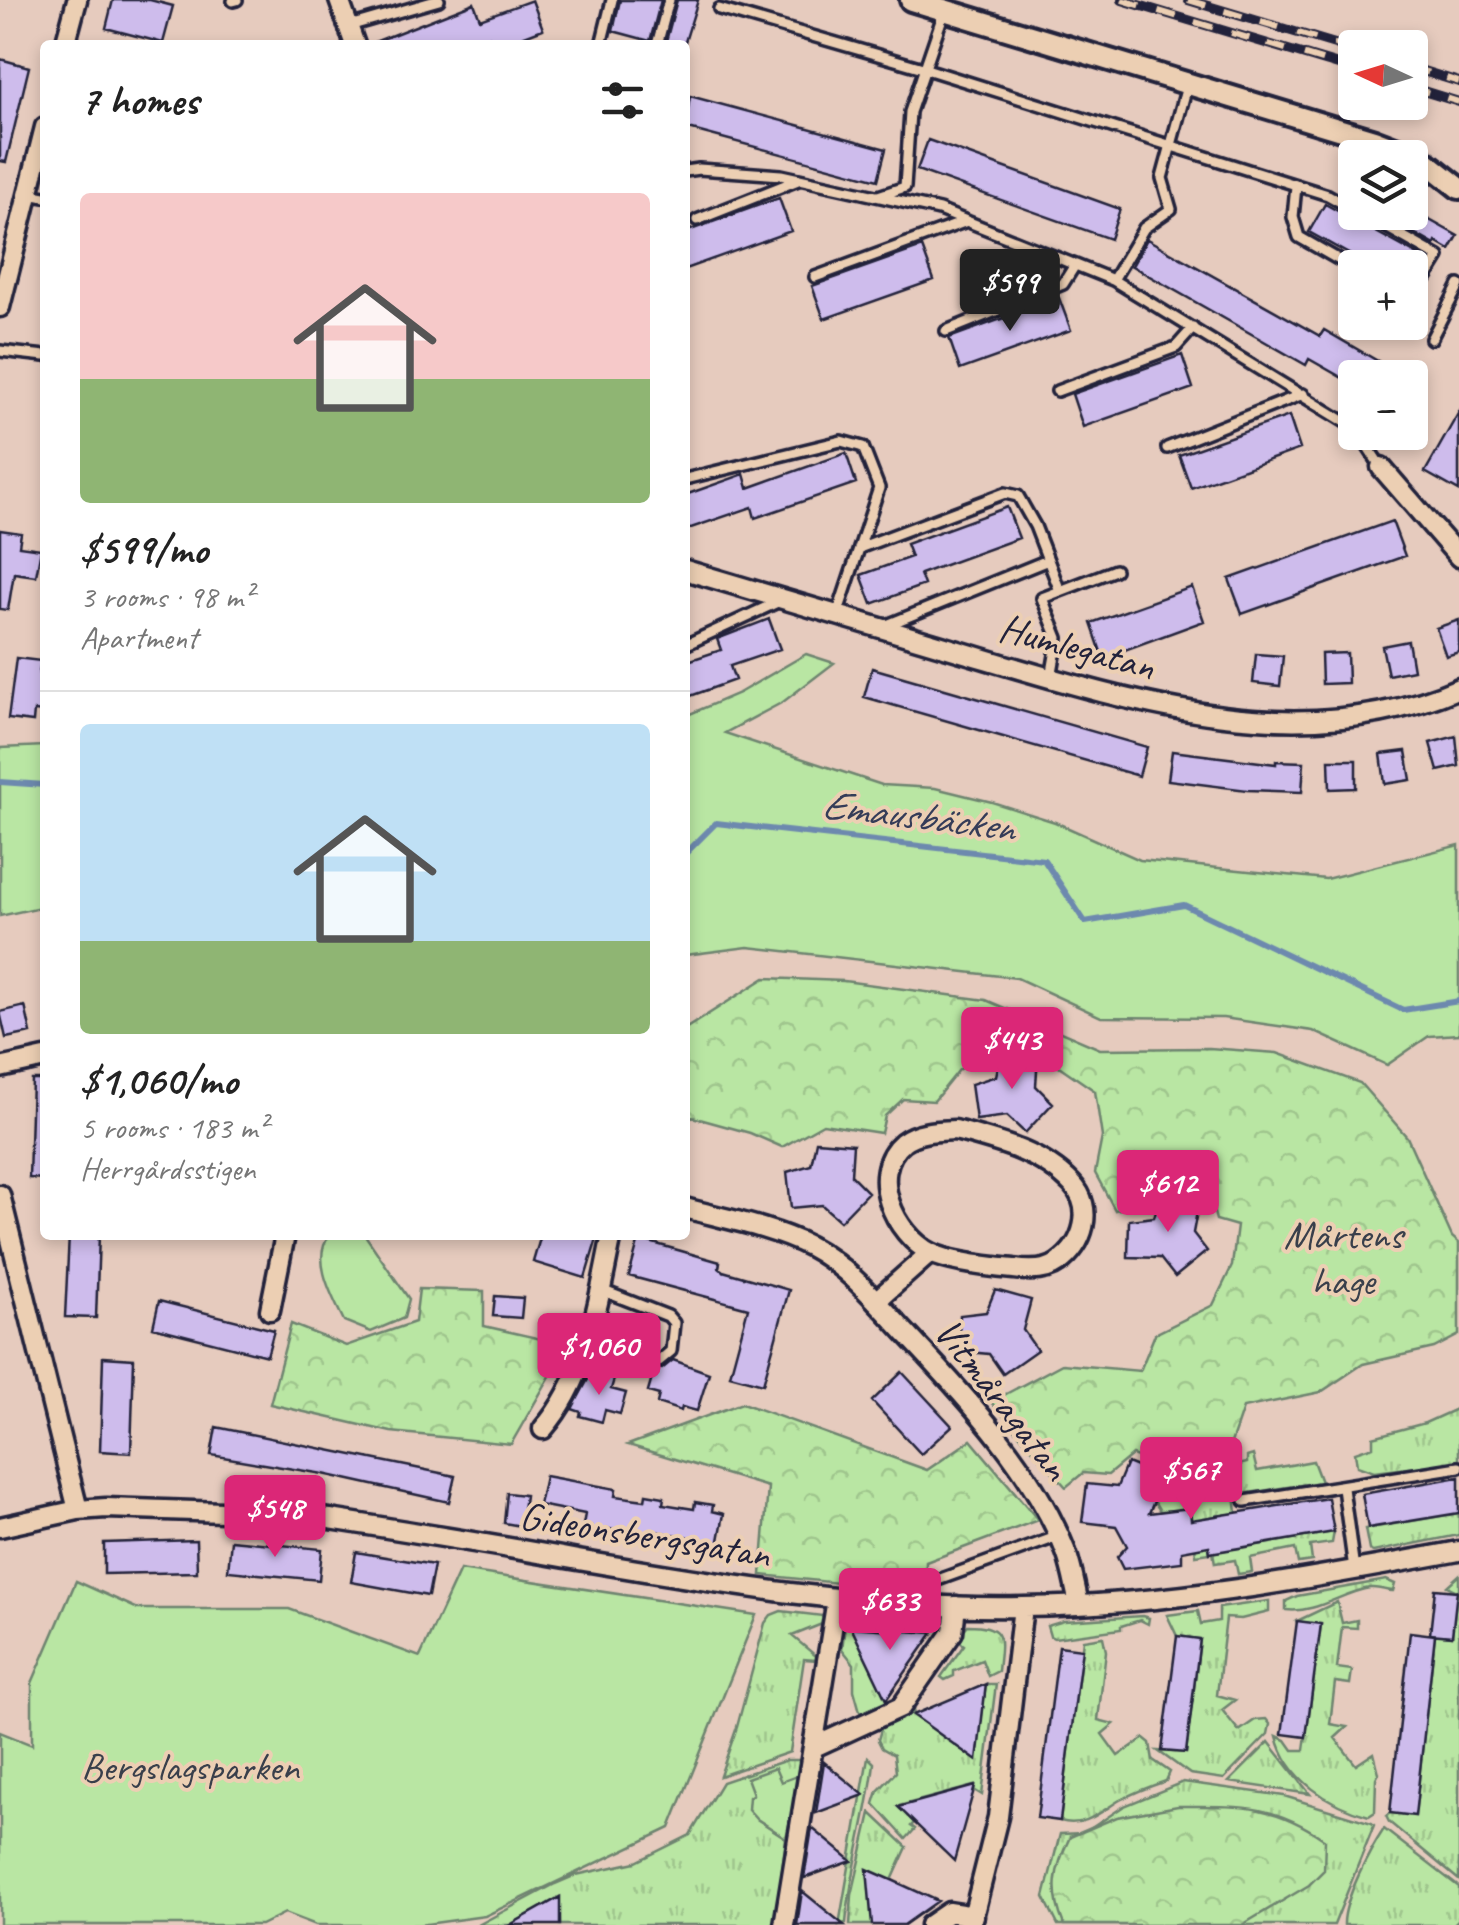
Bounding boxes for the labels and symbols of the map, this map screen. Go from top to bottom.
north arrow [1338,30,1428,120]
pin: $599 [951,249,1069,334]
street label: Humlegatan [994,602,1161,692]
water label: Emausbäcken [819,778,1021,855]
pin: $443 [953,1007,1071,1092]
pin: $612 [1109,1150,1227,1235]
park label: Mårtens hage [1284,1210,1406,1306]
street label: Vitmåragatan [923,1308,1081,1491]
pin: $1,060 [518,1313,680,1398]
pin: $567 [1132,1437,1250,1522]
pin: $548 [216,1475,334,1560]
street label: Gideonsbergsgatan [516,1491,775,1580]
pin: $633 [831,1568,949,1653]
park label: Bergslagsparken [81,1742,300,1792]

